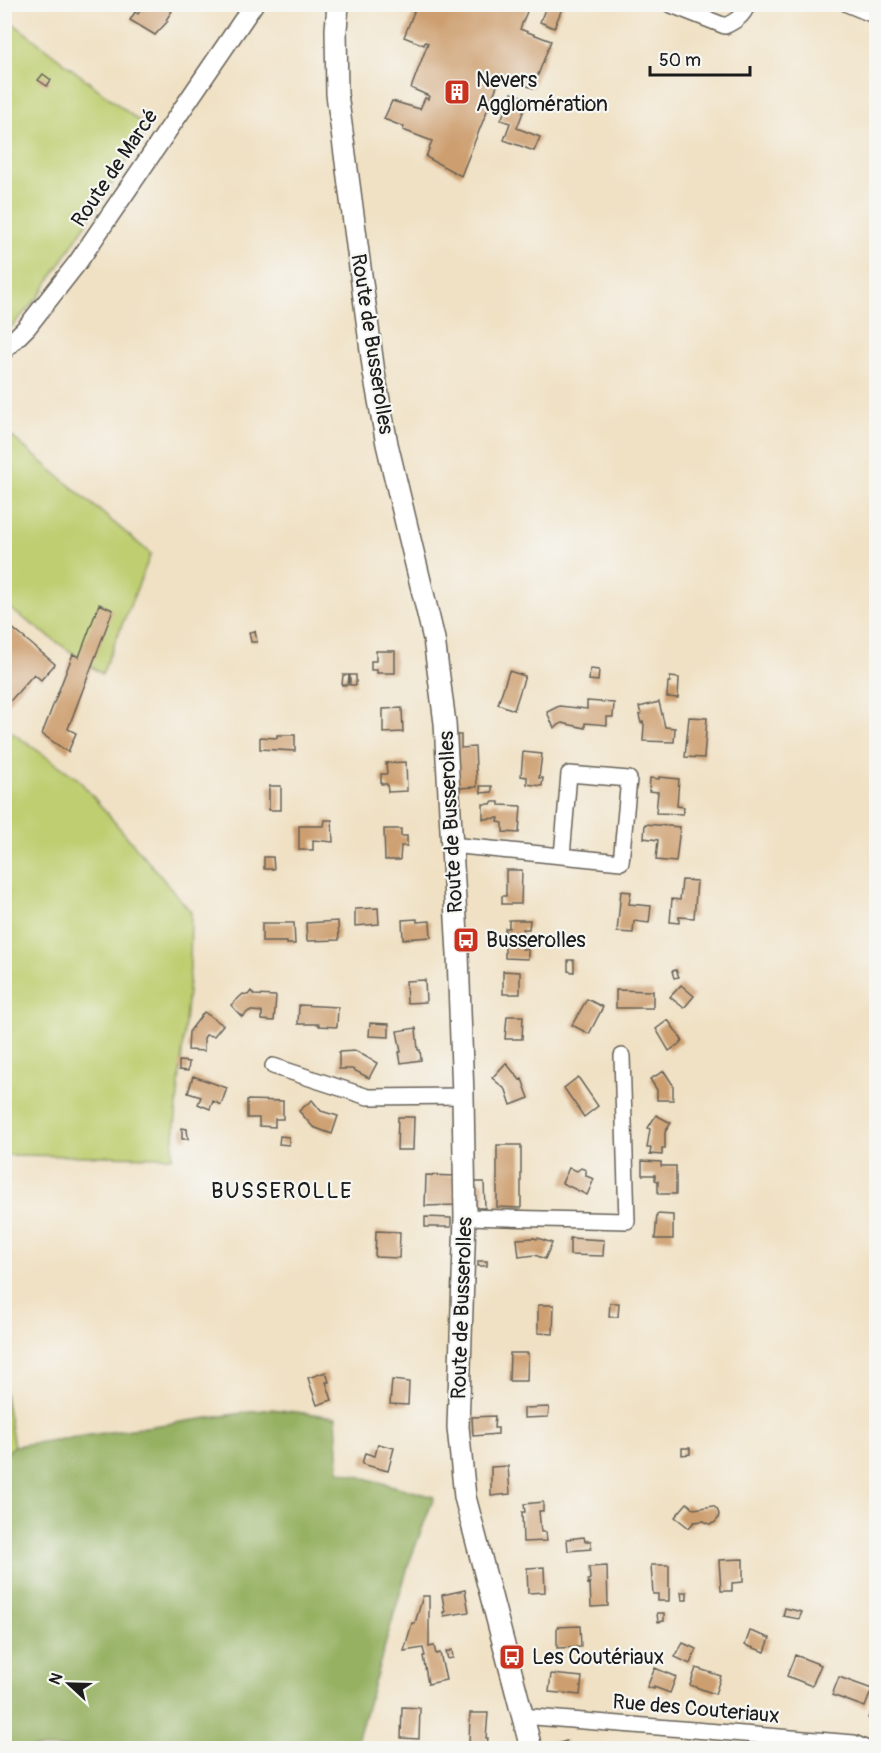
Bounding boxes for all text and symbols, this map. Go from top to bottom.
scale bar [650,39,750,77]
text: 50 m [659,49,701,72]
place label: Nevers Agglomération [476,67,608,118]
building icon: Nevers Agglomération [442,77,472,107]
street label: Route de Marcé [65,104,165,232]
street label: Route de Busserolles [344,252,400,437]
street label: Route de Busserolles [433,730,469,914]
bus stop icon: Busserolles [451,925,481,955]
place label: Busserolles [486,927,586,954]
district label: BUSSEROLLE [211,1177,353,1205]
street label: Route de Busserolles [445,1216,479,1400]
bus stop icon: Les Coutériaux [497,1642,527,1672]
place label: Les Coutériaux [532,1644,664,1671]
north arrow [39,1654,99,1714]
text: N [45,1670,67,1688]
street label: Rue des Couteriaux [611,1688,781,1730]

